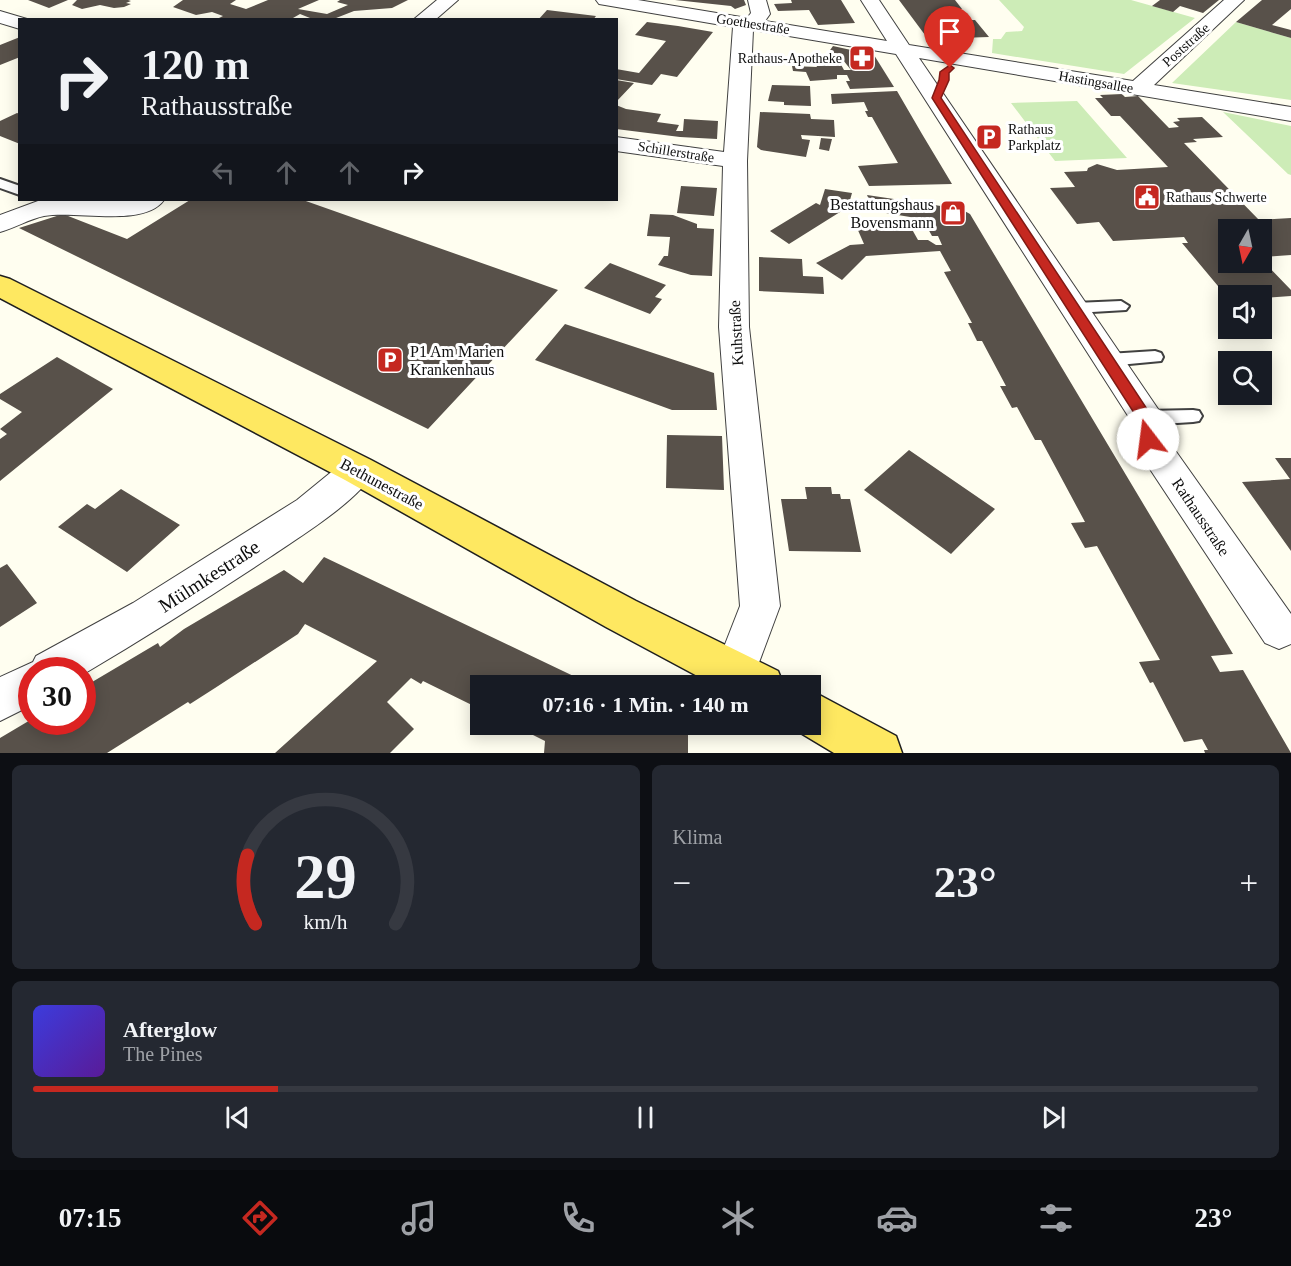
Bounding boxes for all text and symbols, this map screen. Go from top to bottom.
pin [924,6,975,68]
street label: Goethestraße [715,11,791,37]
icon: arrive [933,15,966,48]
street label: Poststraße [1160,20,1212,70]
icon: right [42,42,120,120]
text: 120 m [141,42,250,88]
pharmacy icon: Rathaus-Apotheke [847,43,877,73]
place label: Rathaus-Apotheke [738,51,842,66]
street label: Hastingsallee [1058,68,1134,96]
text: Rathausstraße [141,91,292,121]
parking icon: Rathaus Parkplatz [974,122,1004,152]
place label: Rathaus Parkplatz [1008,122,1061,153]
street label: Schillerstraße [637,139,715,165]
icon: left [207,156,240,189]
icon: ahead [270,156,303,189]
icon: ahead [333,156,366,189]
icon: right [396,156,429,189]
public building icon: Rathaus Schwerte [1132,182,1162,212]
place label: Rathaus Schwerte [1166,190,1267,205]
place label: Bestattungshaus Bovensmann [830,196,934,231]
shop icon: Bestattungshaus Bovensmann [938,198,968,228]
north arrow [1218,219,1272,273]
map controls [1218,219,1272,405]
button: sound [1218,285,1272,339]
street label: Kuhstraße [726,300,746,366]
place label: P1 Am Marien Krankenhaus [410,343,504,378]
parking icon: P1 Am Marien Krankenhaus [375,345,405,375]
button: search [1218,351,1272,405]
position arrow [1116,407,1180,471]
street label: Bethunestraße [338,455,426,513]
street label: Rathausstraße [1169,475,1233,559]
street label: Mülmkestraße [155,535,264,617]
speed limit sign: 30 [18,657,96,735]
text: 07:16 · 1 Min. · 140 m [543,692,748,717]
text: Klima [673,826,723,848]
text: 29 [295,842,357,911]
text: 23° [934,857,997,907]
text: − [673,865,691,901]
text: + [1239,865,1258,901]
text: km/h [304,910,348,934]
text: Afterglow [123,1017,217,1042]
text: The Pines [123,1043,202,1065]
icon: previous [221,1101,254,1134]
icon: pause [629,1101,662,1134]
icon: next [1037,1101,1070,1134]
icon: directions [239,1197,281,1239]
icon: music [398,1197,440,1239]
icon: phone [557,1197,599,1239]
icon: climate [717,1197,759,1239]
icon: car [876,1197,918,1239]
icon: filters [1035,1197,1077,1239]
text: 07:15 [59,1203,122,1233]
text: 23° [1194,1203,1232,1233]

